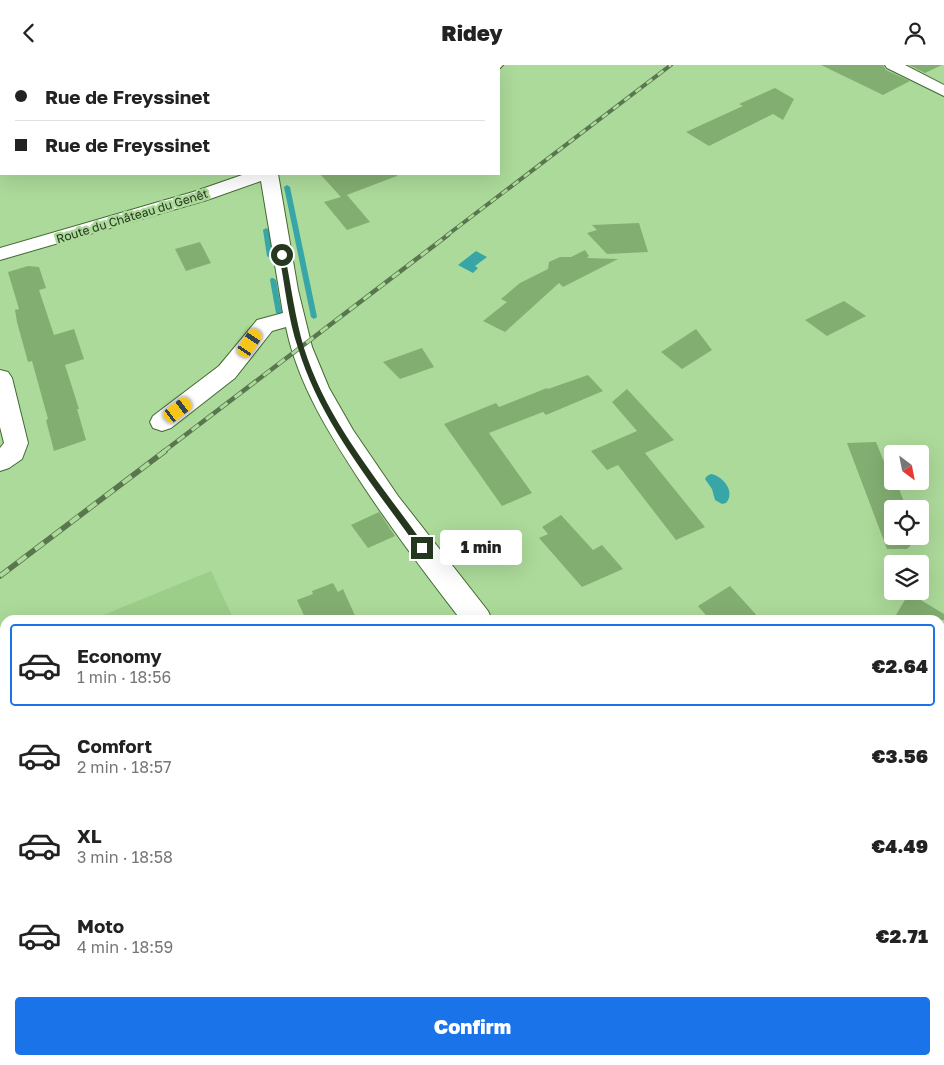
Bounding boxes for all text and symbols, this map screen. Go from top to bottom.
icon: back [15,19,43,47]
text: Ridey [441,19,503,46]
icon: person [901,19,929,47]
text: Rue de Freyssinet [45,85,210,108]
text: Rue de Freyssinet [45,133,210,156]
street label: Route du Château du Genêt [54,186,210,246]
route start [271,244,293,266]
car [235,326,264,360]
car [161,395,194,425]
north arrow [884,445,929,490]
map controls [884,445,929,600]
button: locate [884,500,929,545]
callout: 1 min [440,531,522,565]
route end [411,537,433,559]
text: 1 min [461,537,501,557]
button: layers [884,555,929,600]
icon: car [17,643,62,688]
text: Economy [77,644,162,667]
text: €2.64 [872,654,928,677]
text: 1 min · 18:56 [77,667,171,687]
icon: car [17,733,62,778]
text: Comfort [77,734,152,757]
text: €3.56 [872,744,928,767]
text: 2 min · 18:57 [77,757,171,777]
icon: car [17,823,62,868]
text: XL [77,824,102,847]
text: €4.49 [872,834,928,857]
text: 3 min · 18:58 [77,847,173,867]
icon: car [17,913,62,958]
text: Moto [77,914,124,937]
text: €2.71 [876,924,928,947]
text: 4 min · 18:59 [77,937,173,957]
button: Confirm [15,997,930,1055]

